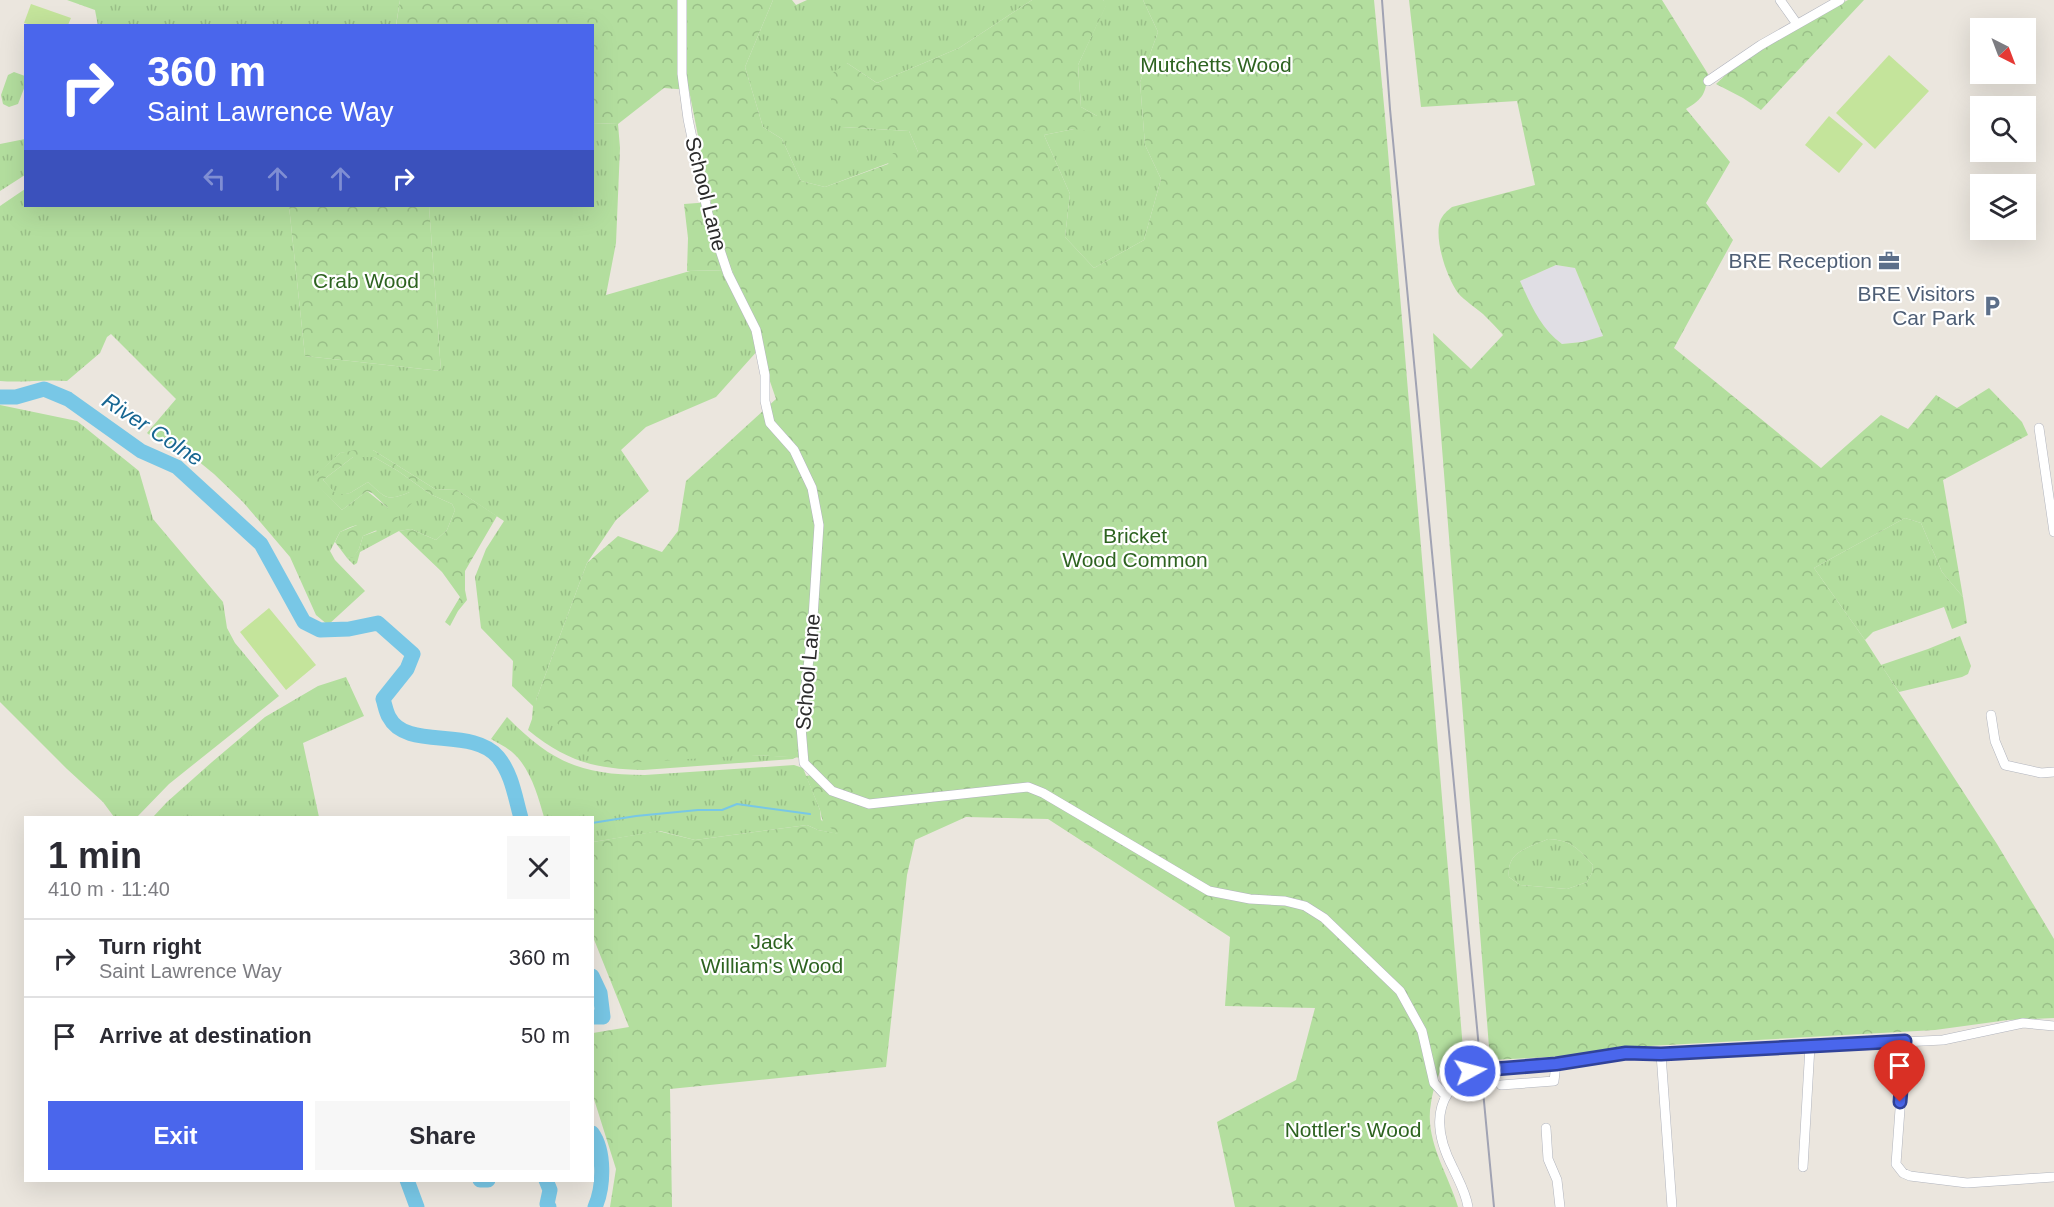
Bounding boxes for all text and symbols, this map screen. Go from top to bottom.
north arrow [1970,18,2036,84]
map controls [1970,18,2036,240]
icon: right [48,48,126,126]
text: 360 m [147,48,266,95]
park label: Mutchetts Wood [1140,53,1292,76]
button: search [1970,96,2036,162]
text: Saint Lawrence Way [147,97,394,127]
street label: School Lane [681,134,732,253]
icon: left [198,162,231,195]
icon: ahead [261,162,294,195]
icon: ahead [324,162,357,195]
icon: right [387,162,420,195]
button: layers [1970,174,2036,240]
place label: BRE Reception [1728,249,1872,272]
office icon: BRE Reception [1877,249,1901,273]
park label: Crab Wood [313,269,419,292]
place label: BRE Visitors Car Park [1858,282,1975,329]
parking icon: BRE Visitors Car Park [1980,294,2004,318]
water label: River Colne [98,388,208,471]
park label: Bricket Wood Common [1062,524,1208,571]
street label: School Lane [791,613,824,731]
text: 1 min [48,835,142,876]
button: close [507,836,570,899]
text: 410 m · 11:40 [48,878,170,900]
park label: Jack William's Wood [701,930,843,977]
text: Turn right [99,934,201,959]
icon: right [48,942,81,975]
text: 360 m [509,945,570,970]
text: Saint Lawrence Way [99,960,282,982]
icon: arrive [48,1020,81,1053]
text: Arrive at destination [99,1023,312,1048]
text: 50 m [521,1023,570,1048]
position arrow [1438,1039,1502,1103]
pin [1874,1040,1925,1102]
icon: arrive [1883,1049,1916,1082]
button: Exit [48,1101,303,1170]
button: Share [315,1101,570,1170]
park label: Nottler's Wood [1285,1118,1421,1141]

